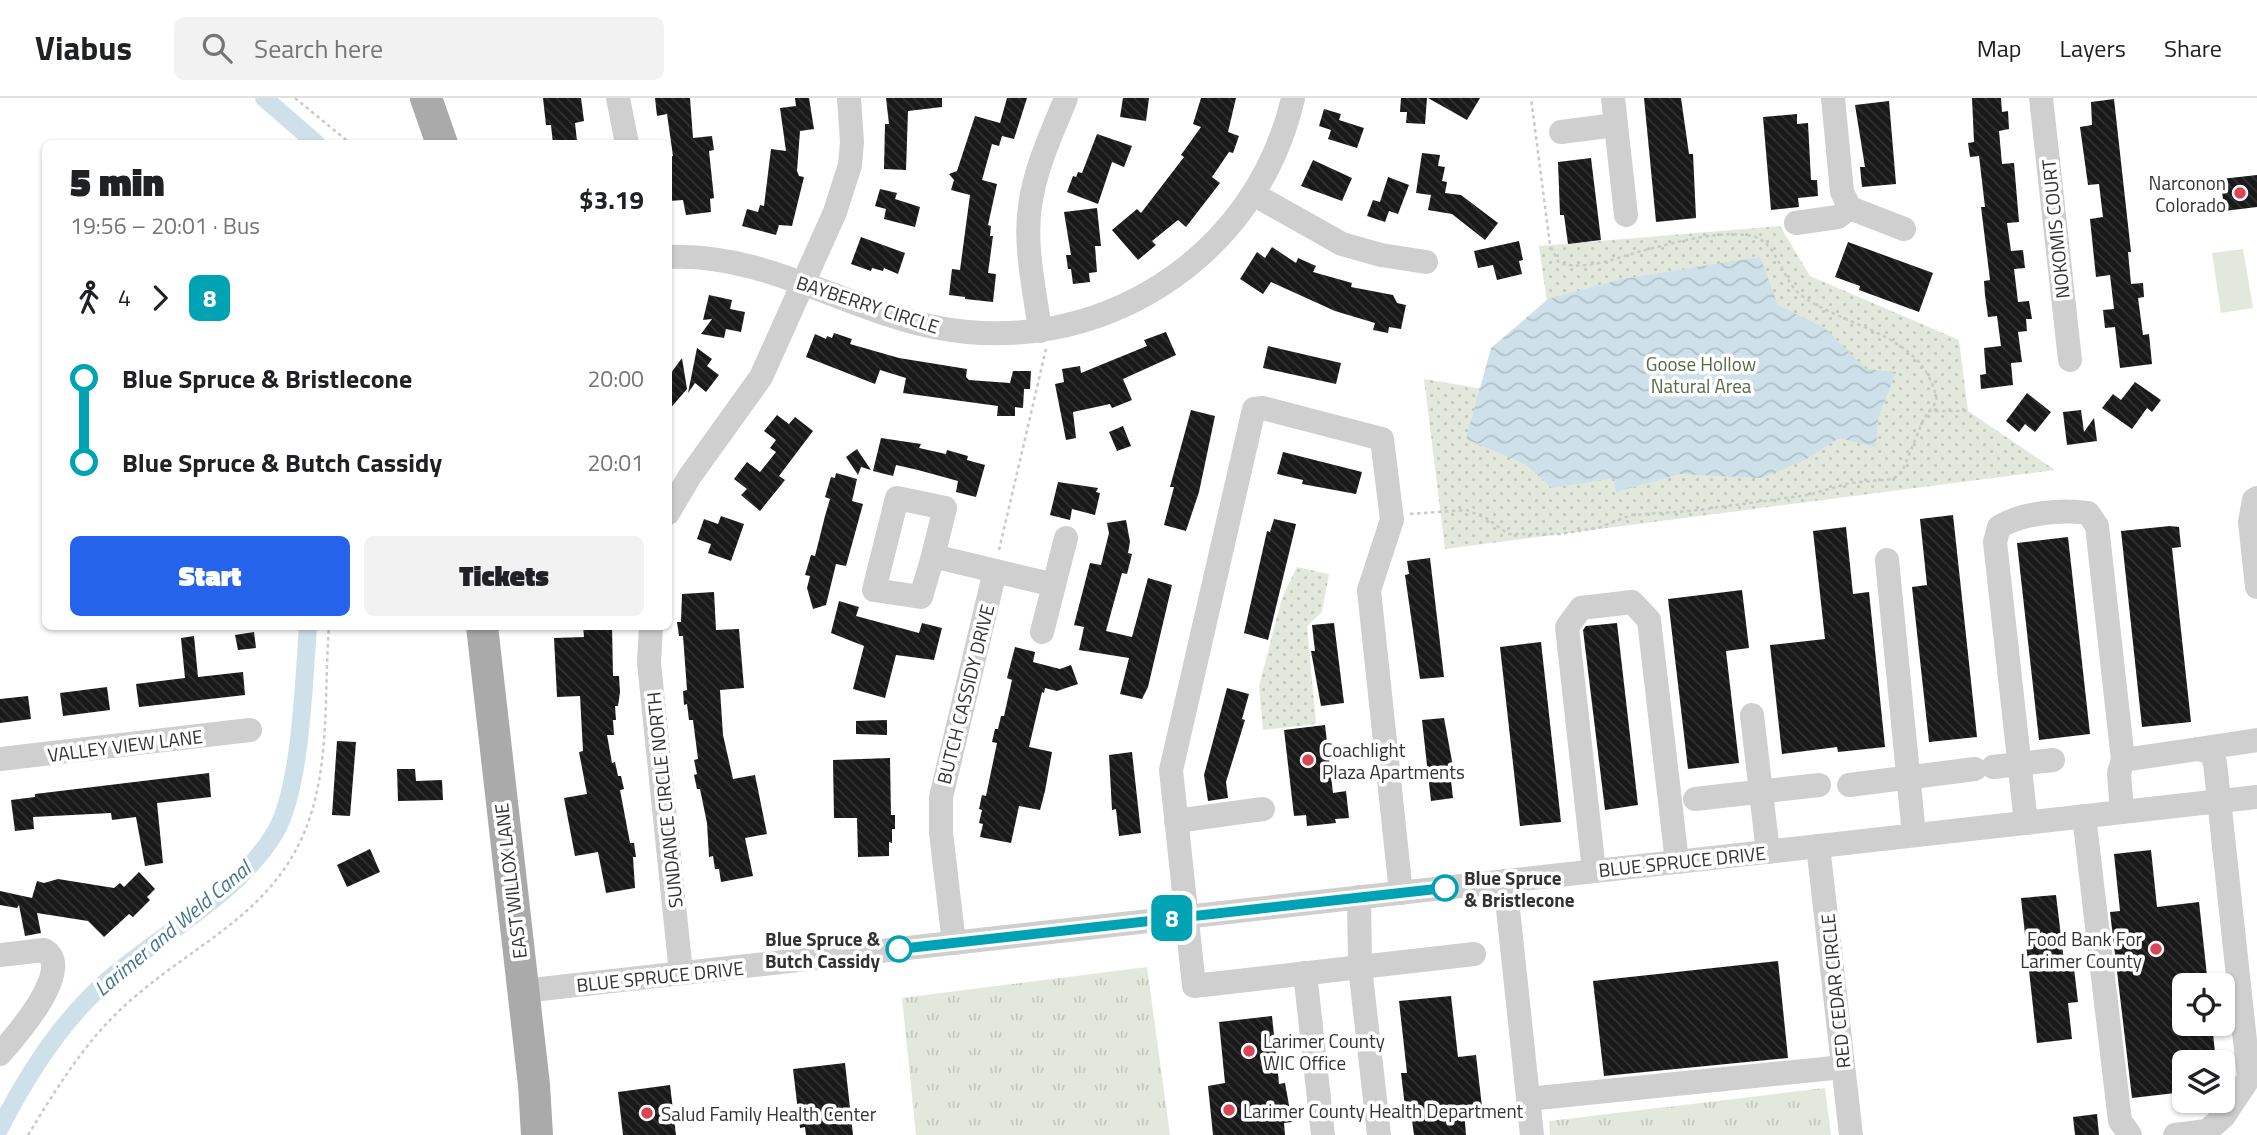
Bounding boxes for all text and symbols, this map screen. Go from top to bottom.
search box [174,17,664,80]
text: Viabus [35,23,132,73]
icon: search [198,29,236,67]
text: Search here [254,29,383,68]
text: Map [1977,30,2022,66]
text: Layers [2060,30,2126,66]
text: Share [2164,30,2222,66]
text: 5 min [70,153,164,211]
street label: NOKOMIS COURT [2033,158,2077,300]
place label: Narconon Colorado [2149,168,2226,219]
text: $3.19 [579,180,644,219]
marker: Narconon Colorado [2232,185,2248,201]
text: 19:56 – 20:01 · Bus [70,208,260,243]
street label: BAYBERRY CIRCLE [793,267,943,341]
icon: walk [70,279,108,317]
icon: forward [141,279,179,317]
text: 4 [118,280,131,315]
text: 8 [203,280,216,316]
park label: Goose Hollow Natural Area [1646,349,1756,400]
text: Blue Spruce & Bristlecone [122,359,412,398]
text: 20:00 [587,361,644,396]
text: Blue Spruce & Butch Cassidy [122,443,442,482]
text: 20:01 [587,445,644,480]
button: Start [70,536,350,616]
button: Tickets [364,536,644,616]
street label: BUTCH CASSIDY DRIVE [929,601,1001,787]
street label: SUNDANCE CIRCLE NORTH [638,691,690,909]
street label: VALLEY VIEW LANE [46,721,204,769]
place label: Coachlight Plaza Apartments [1322,735,1465,786]
marker: Coachlight Plaza Apartments [1300,752,1316,768]
street label: EAST WILLOX LANE [486,802,534,960]
street label: BLUE SPRUCE DRIVE [1597,838,1767,884]
water label: Larimer and Weld Canal [87,851,259,1003]
place label: Blue Spruce & Bristlecone [1464,863,1575,914]
marker: Blue Spruce & Bristlecone [1432,875,1458,901]
line badge: 8 [1149,895,1195,941]
text: 8 [1165,900,1179,936]
street label: RED CEDAR CIRCLE [1812,912,1858,1070]
place label: Blue Spruce & Butch Cassidy [765,924,881,975]
place label: Food Bank For Larimer County [2020,924,2142,975]
marker: Blue Spruce & Butch Cassidy [886,936,912,962]
marker: Food Bank For Larimer County [2148,941,2164,957]
street label: BLUE SPRUCE DRIVE [575,953,745,999]
map controls [2172,973,2235,1113]
button: locate [2172,973,2235,1036]
place label: Larimer County WIC Office [1263,1026,1385,1077]
marker: Larimer County WIC Office [1241,1043,1257,1059]
button: layers [2172,1050,2235,1113]
place label: Larimer County Health Department [1243,1096,1524,1125]
place label: Salud Family Health Center [661,1099,877,1128]
marker: Larimer County Health Department [1221,1102,1237,1118]
marker: Salud Family Health Center [639,1105,655,1121]

